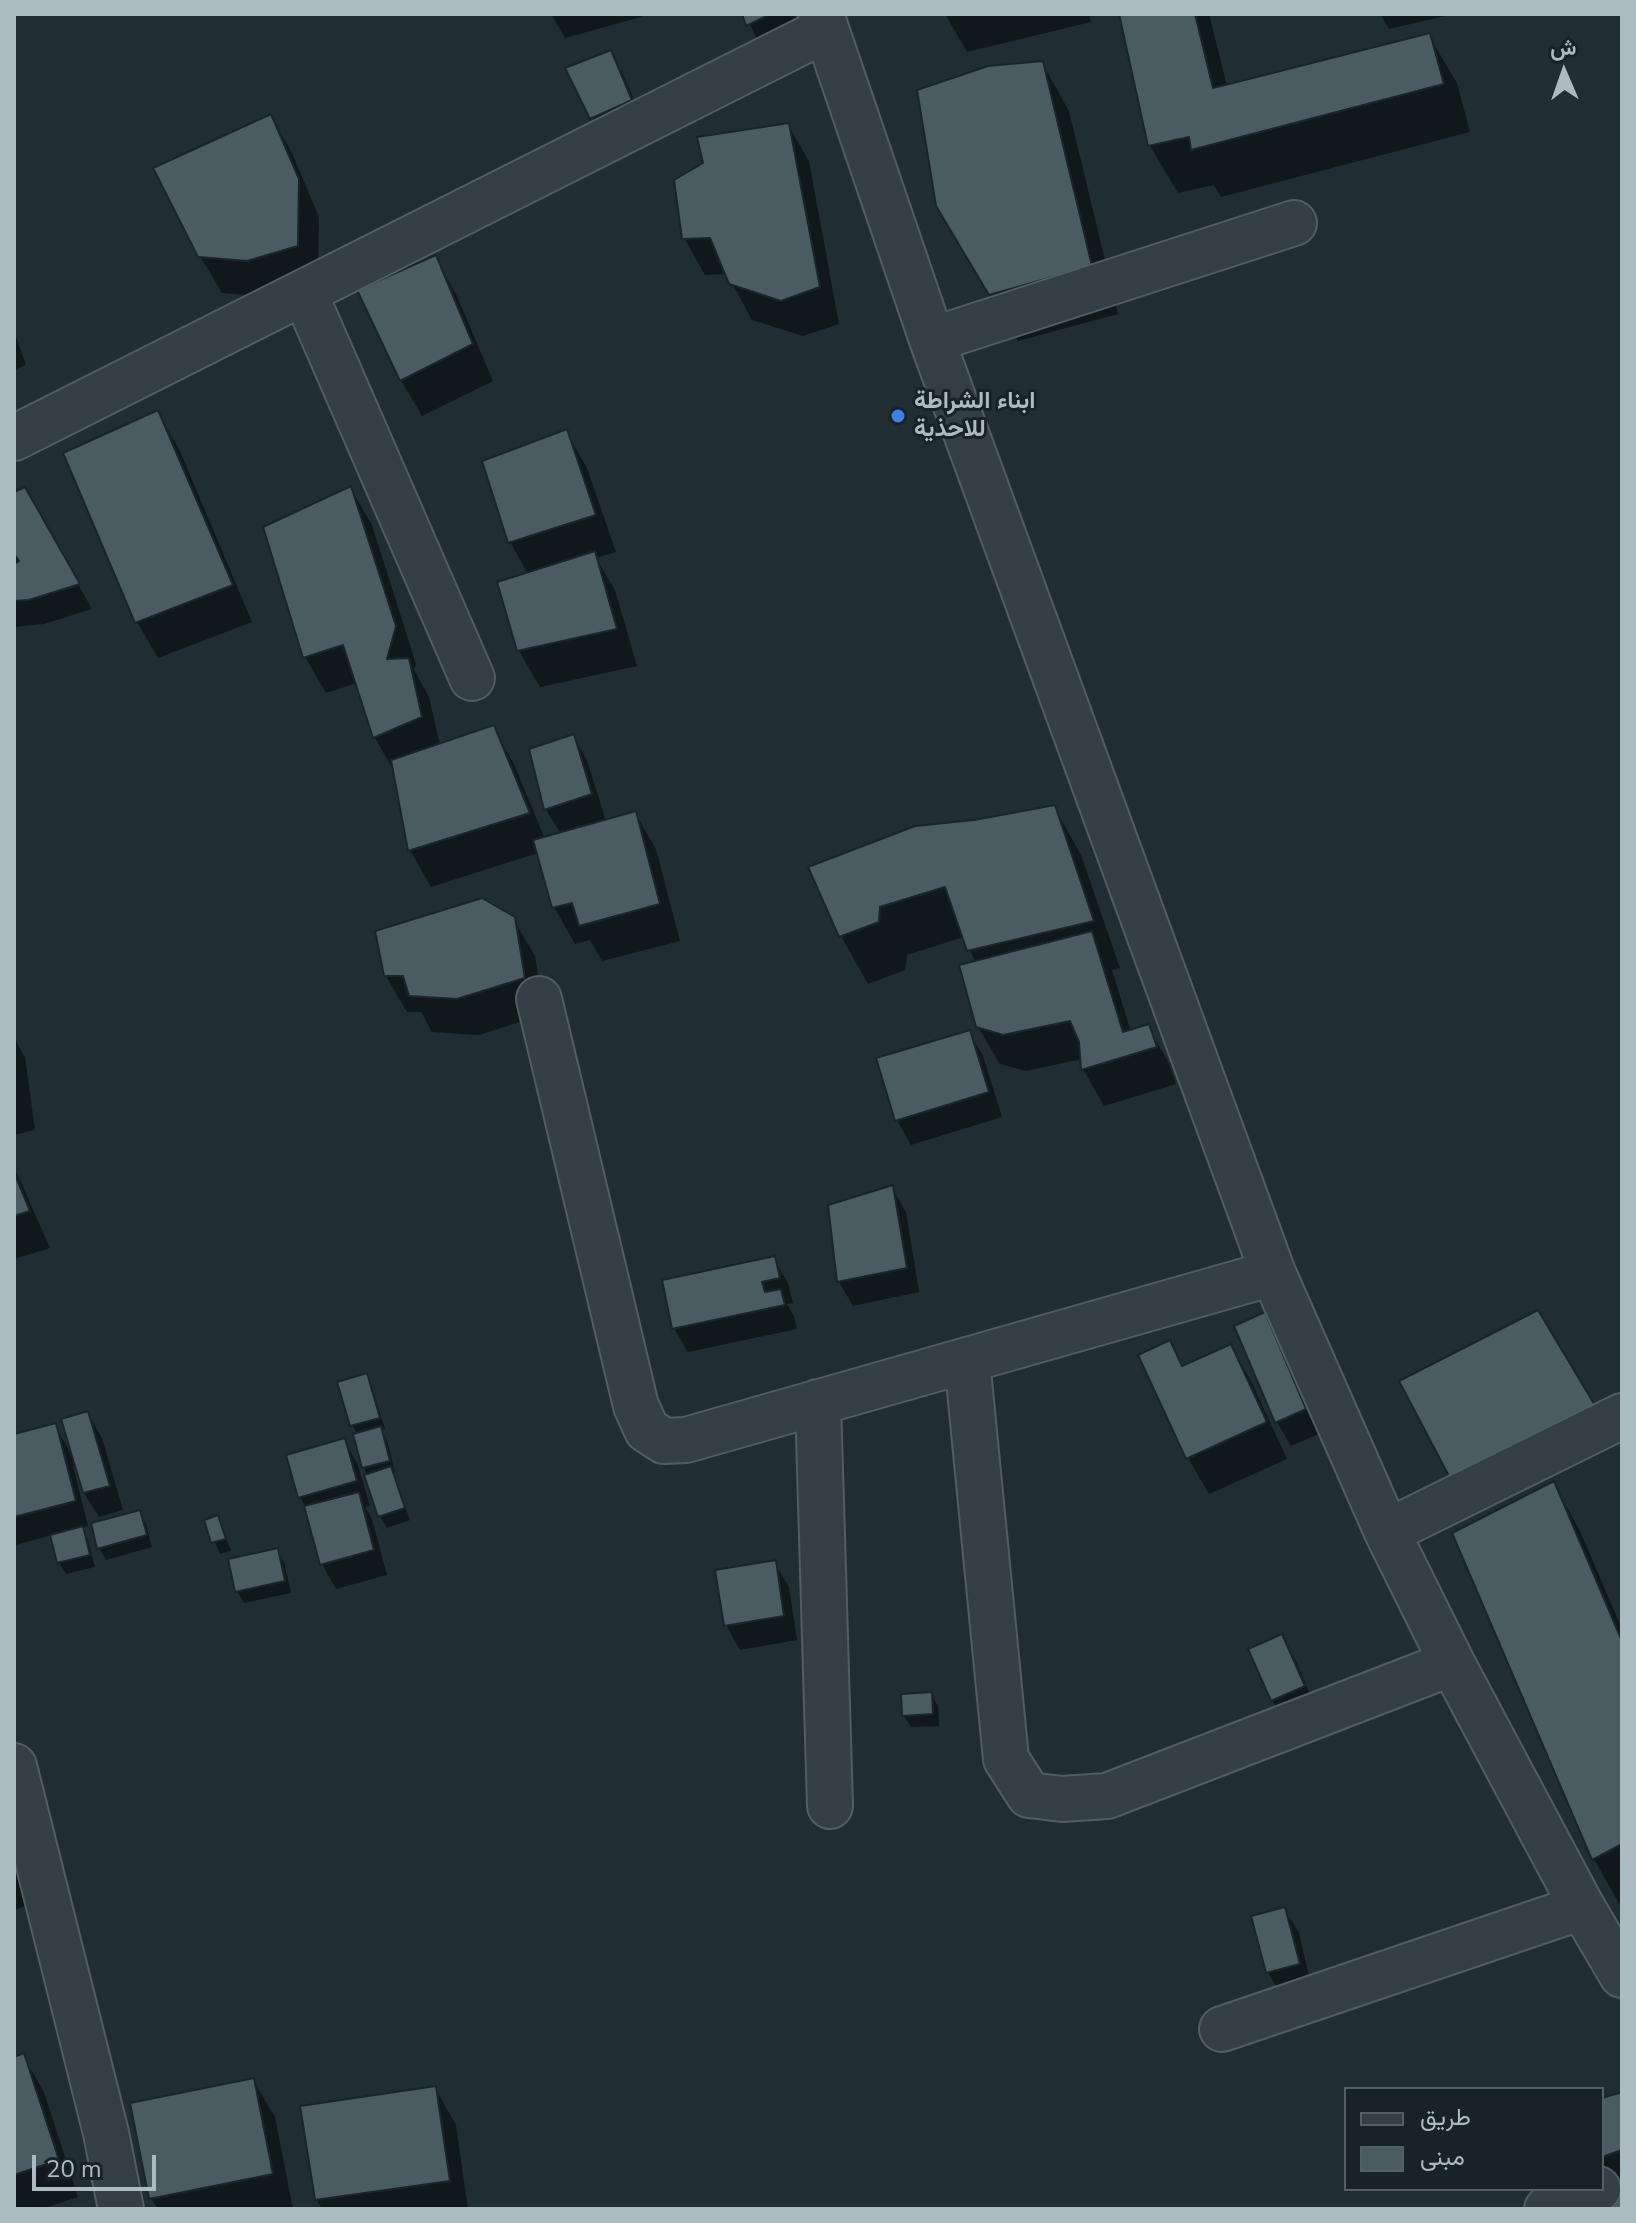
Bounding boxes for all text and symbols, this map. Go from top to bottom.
north arrow [1524,32,1604,112]
text: ش [1549,33,1577,63]
place label: ابناء الشراطة للاحذية [914,388,1035,444]
marker: ابناء الشراطة للاحذية [889,407,907,425]
legend [1344,2087,1604,2191]
text: طريق [1420,2101,1471,2133]
scale bar [36,2139,160,2189]
text: مبنى [1420,2141,1465,2173]
text: 20 m [46,2153,102,2185]

